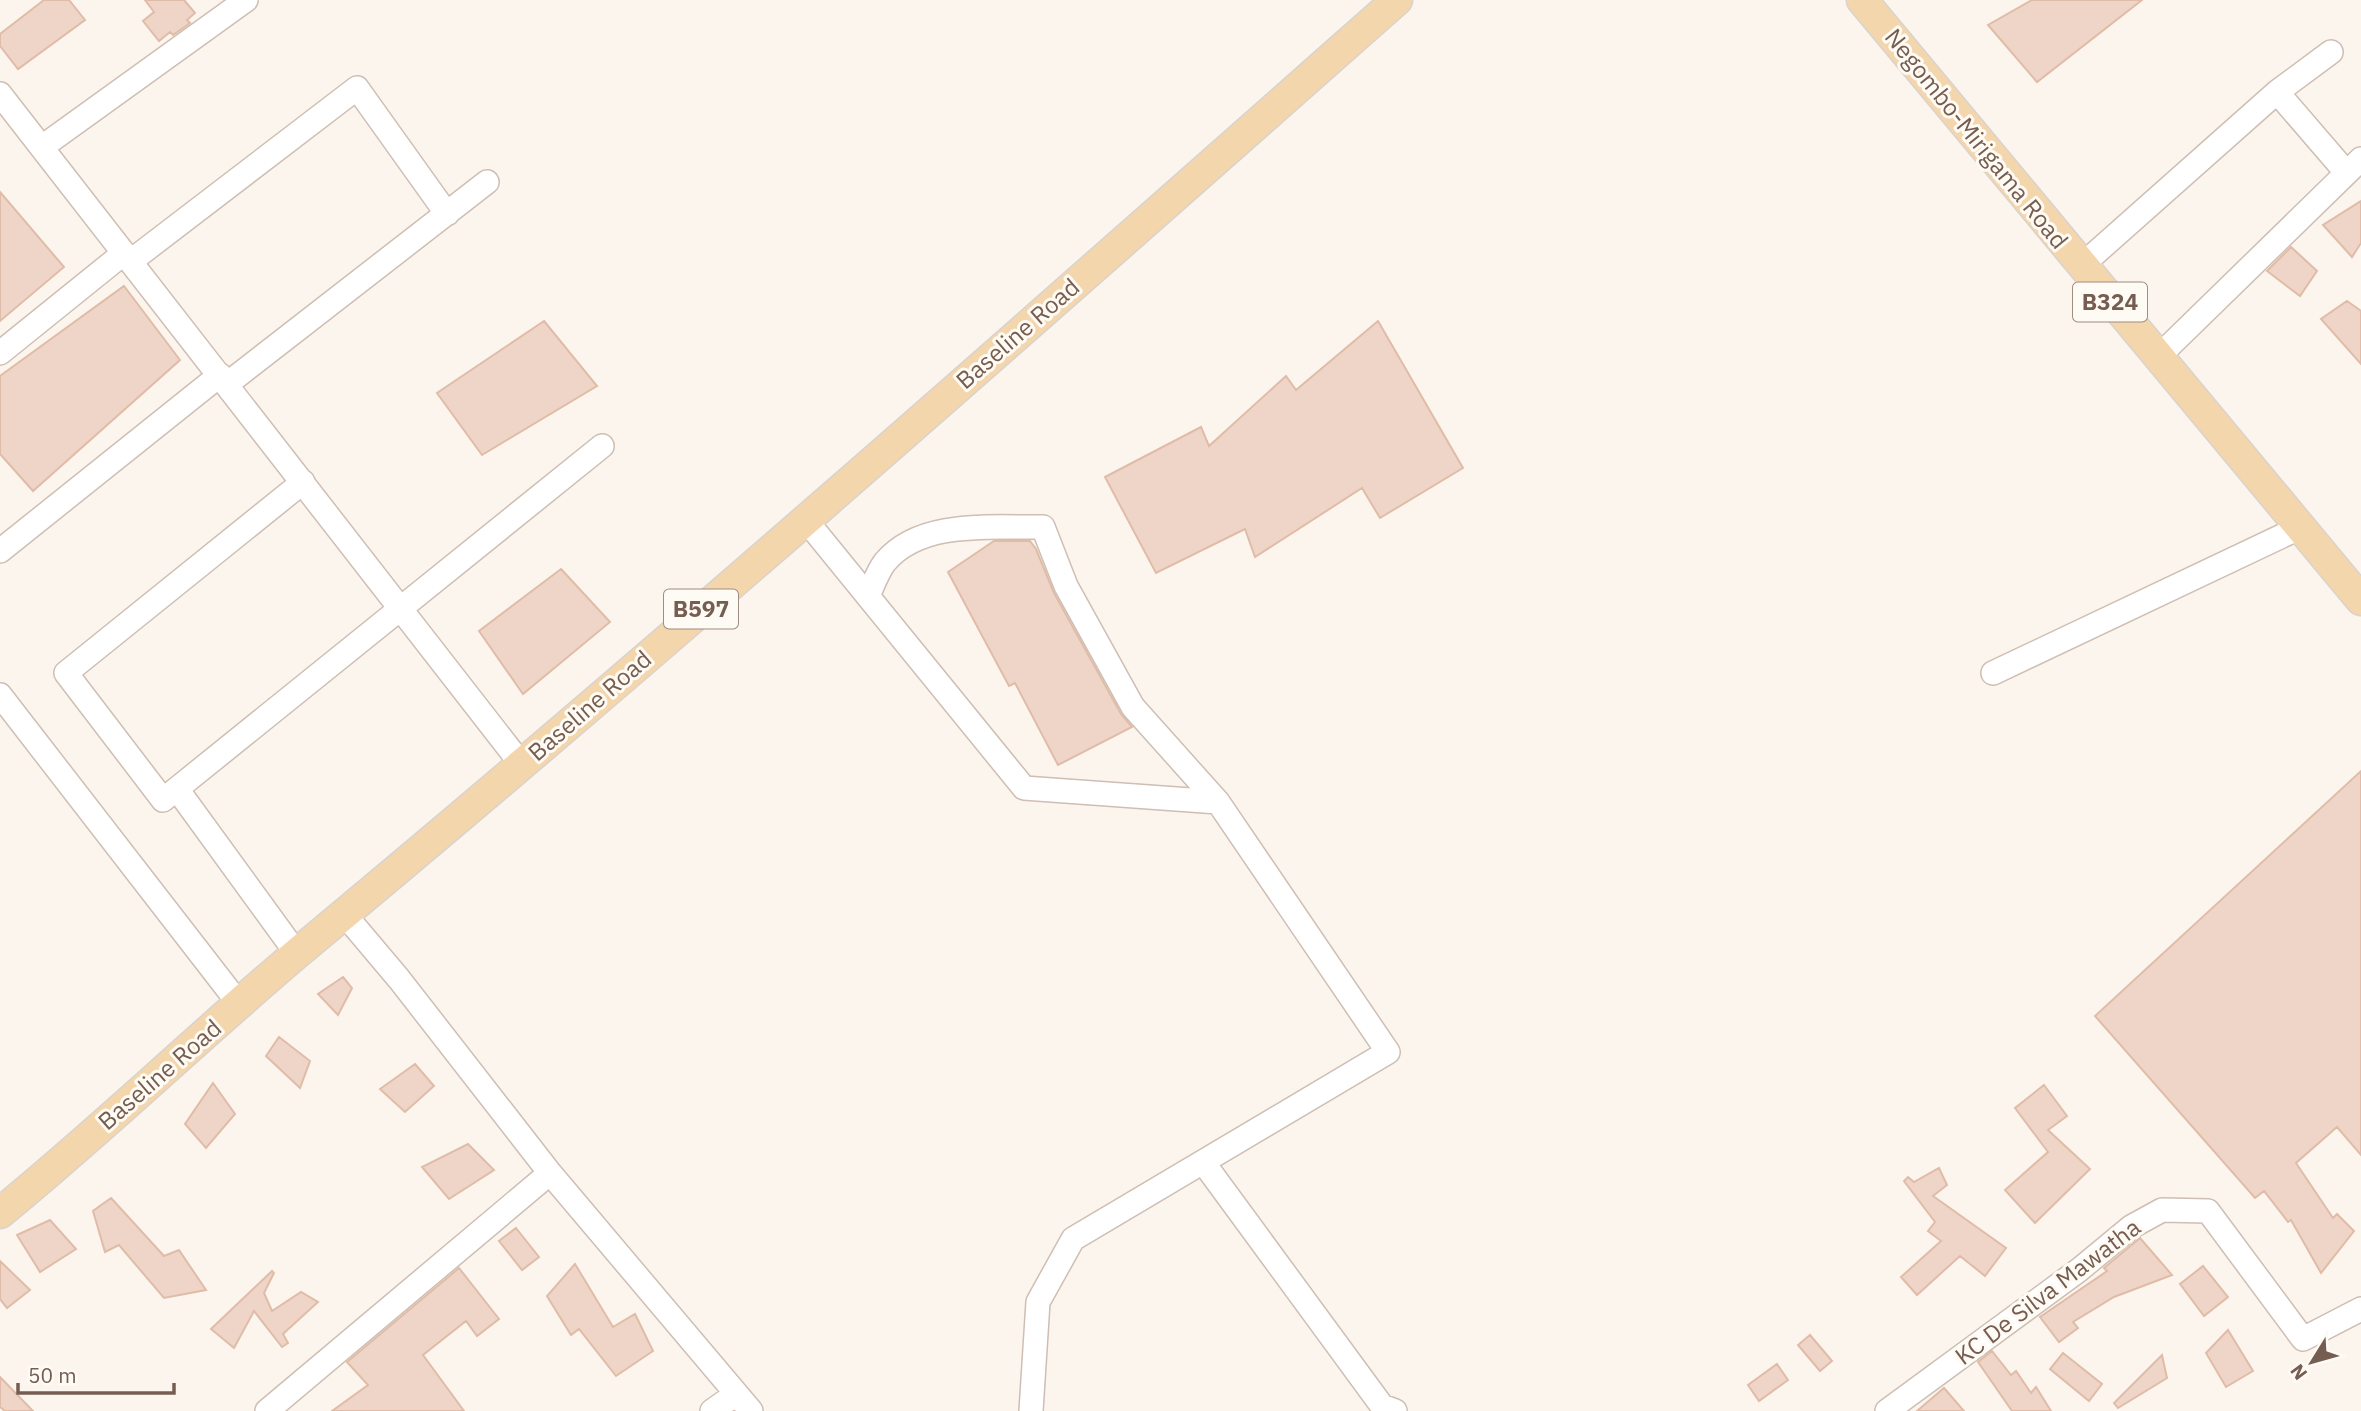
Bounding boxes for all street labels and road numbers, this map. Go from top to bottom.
street label: Negombo-Mirigama Road [1878,22,2076,255]
street label: Baseline Road [949,271,1086,396]
road number: B324 [2073,282,2147,322]
road number: B597 [664,590,738,628]
street label: Baseline Road [521,643,658,768]
street label: Baseline Road [91,1012,228,1137]
street label: KC De Silva Mawatha [1948,1211,2147,1372]

